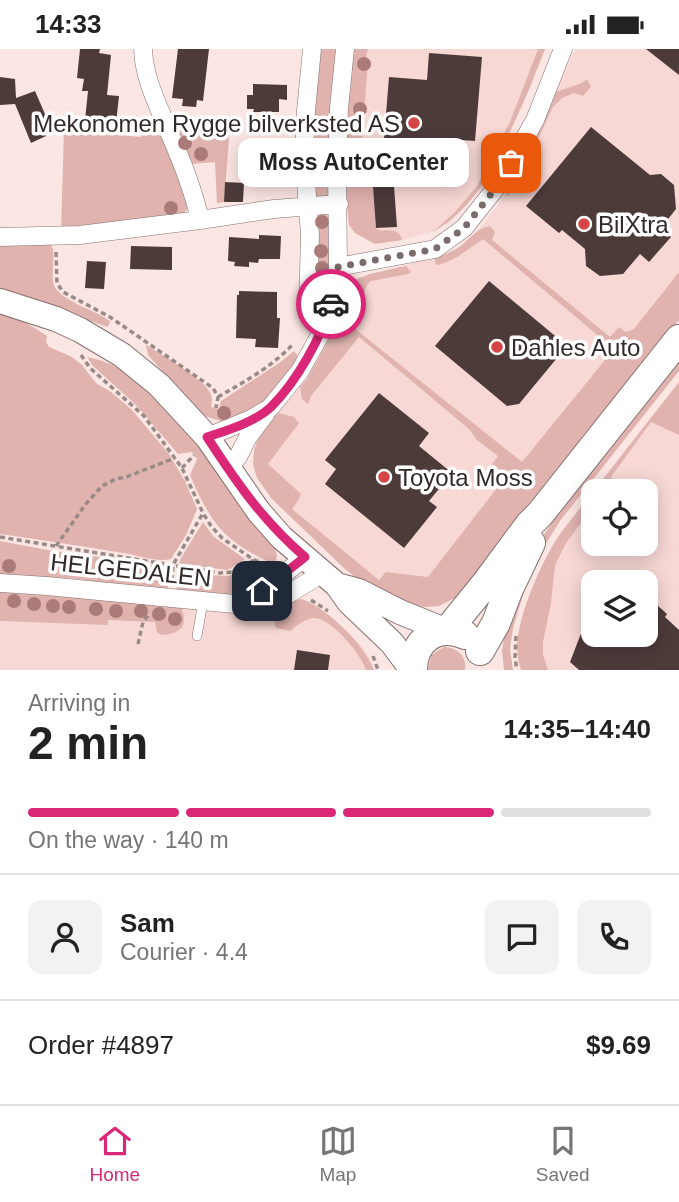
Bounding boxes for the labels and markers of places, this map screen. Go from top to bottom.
place label: Mekonomen Rygge bilverksted AS [33,110,400,137]
marker: Mekonomen Rygge bilverksted AS [406,115,422,131]
pin [481,133,541,193]
callout: Moss AutoCenter [238,139,469,187]
place label: BilXtra [598,211,669,238]
marker: BilXtra [576,216,592,232]
place label: Dahles Auto [511,334,640,361]
marker: Dahles Auto [489,339,505,355]
place label: Toyota Moss [398,464,533,491]
marker: Toyota Moss [376,469,392,485]
pin [232,561,292,621]

